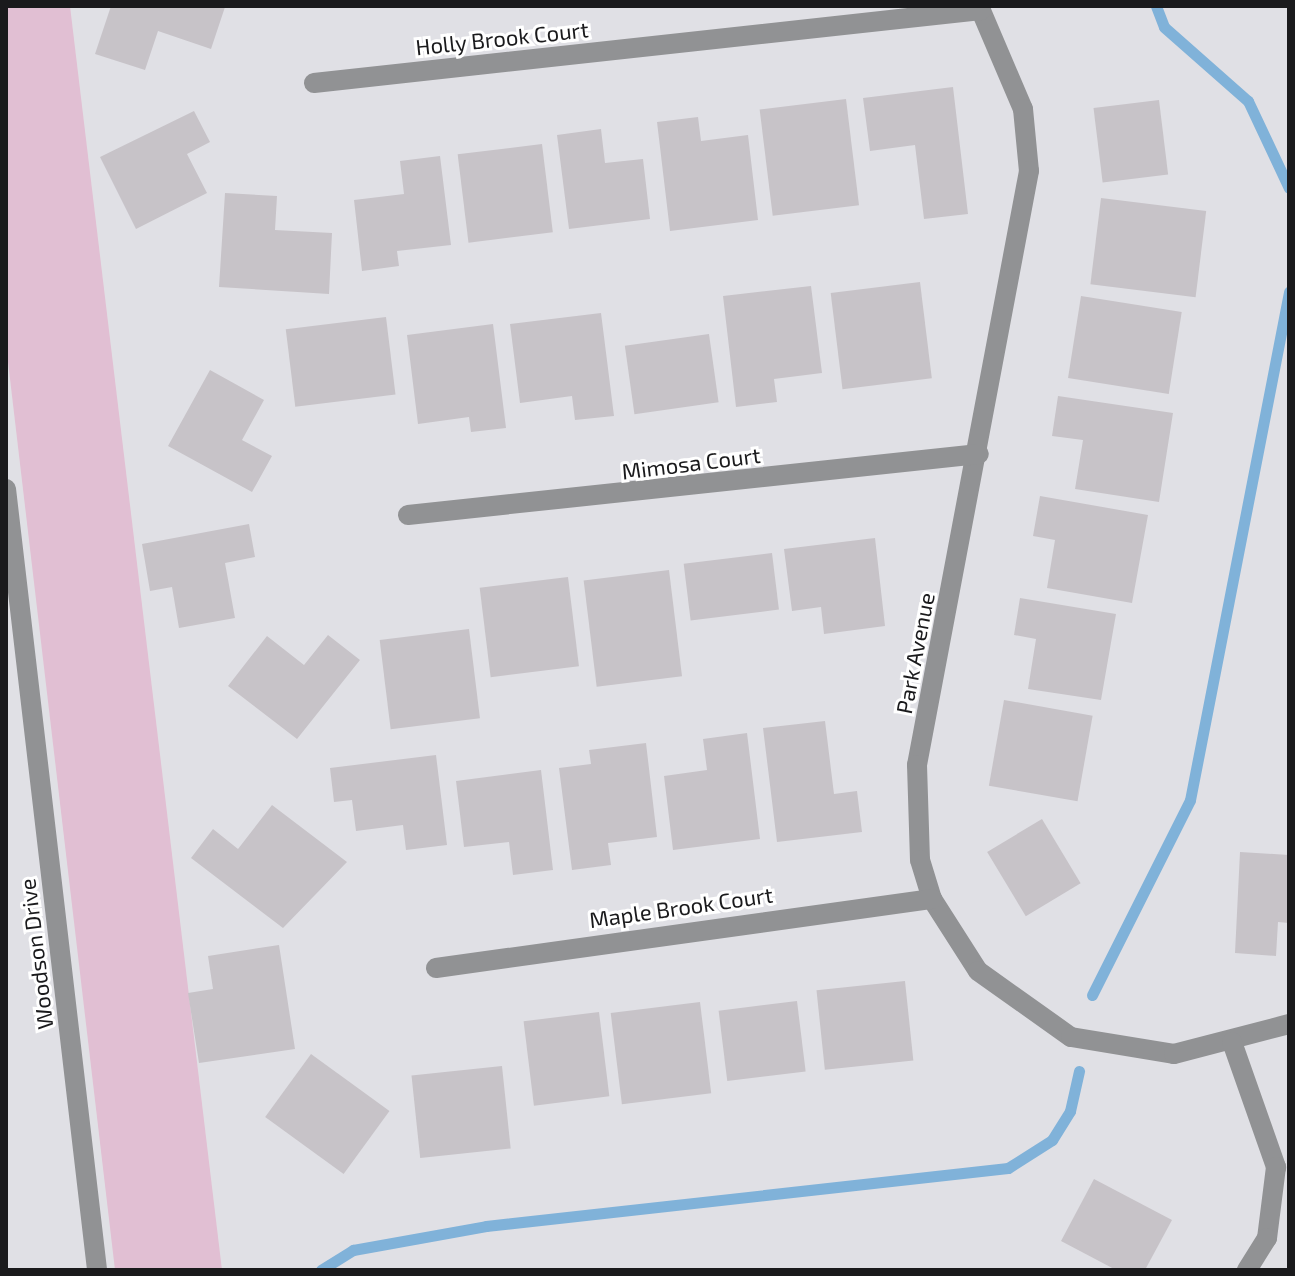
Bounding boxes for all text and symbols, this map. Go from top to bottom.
street label: Holly Brook Court [414,16,590,60]
street label: Mimosa Court [620,441,762,485]
street label: Park Avenue [890,590,940,716]
street label: Woodson Drive [14,877,58,1031]
street label: Maple Brook Court [587,881,775,933]

